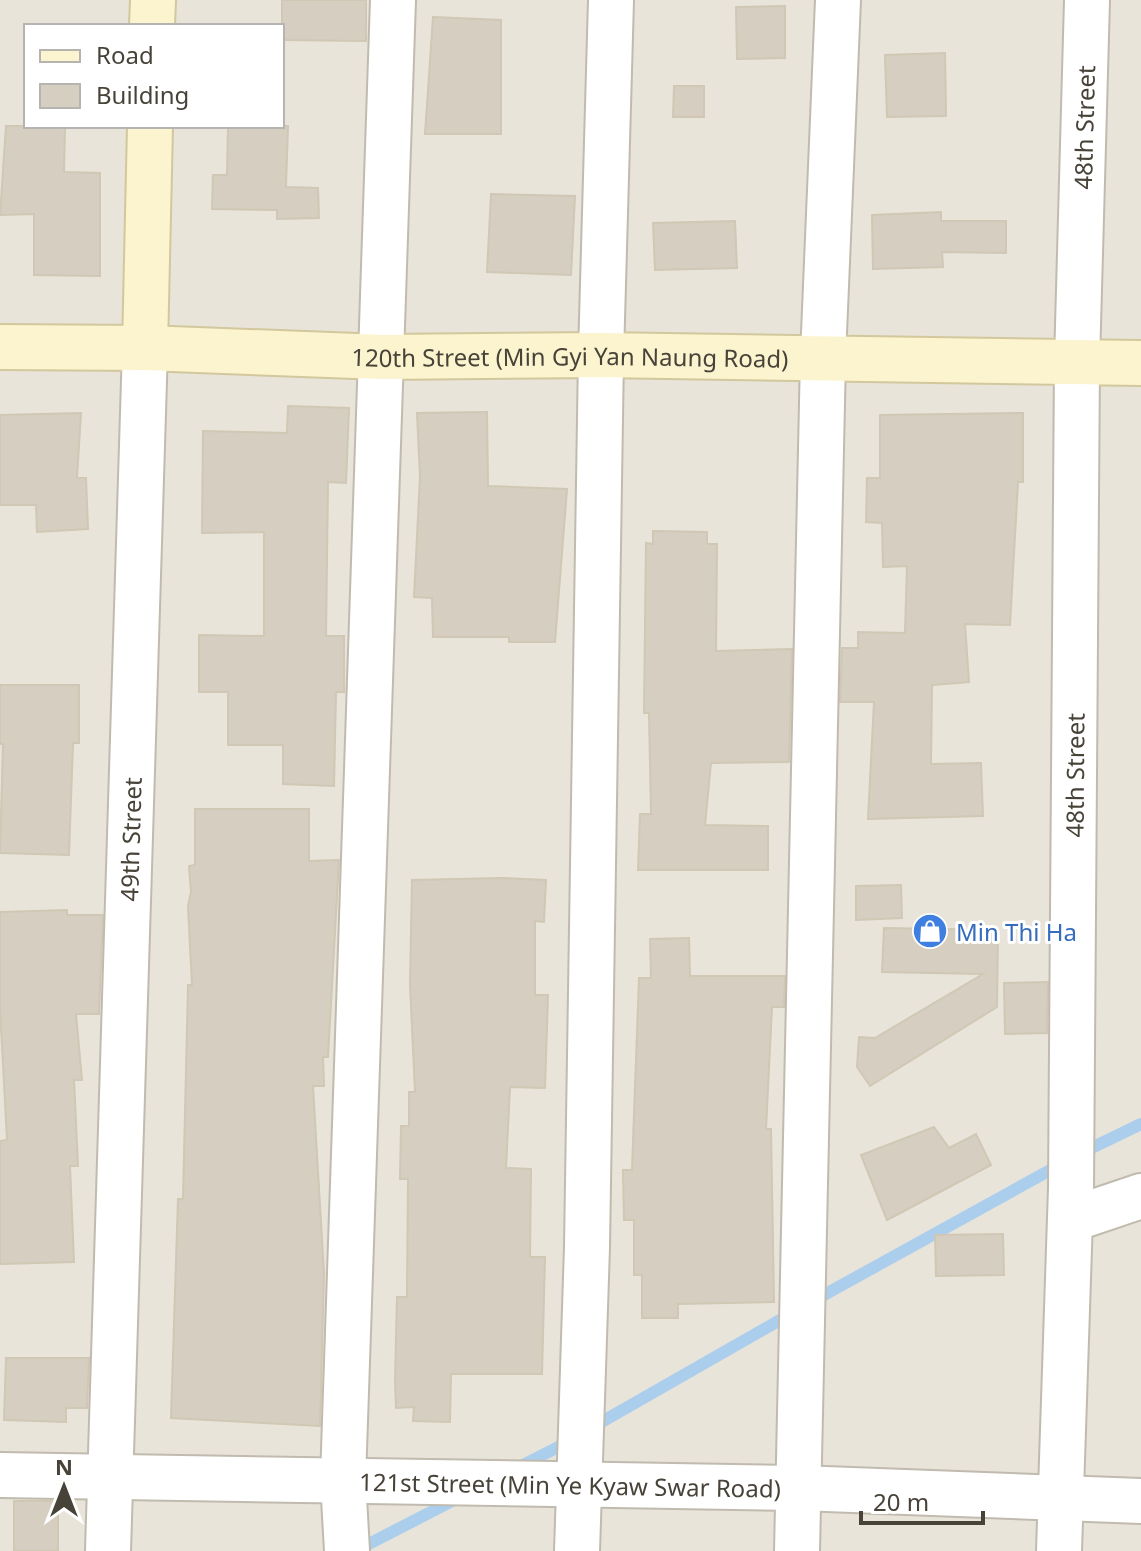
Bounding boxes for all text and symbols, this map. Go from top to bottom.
legend [24,24,284,128]
text: Road [96,38,154,71]
street label: 48th Street [1065,64,1102,190]
text: Building [96,78,189,111]
street label: 120th Street (Min Gyi Yan Naung Road) [351,338,789,374]
street label: 48th Street [1057,713,1091,837]
street label: 49th Street [111,776,148,902]
shop icon: Min Thi Ha [911,912,949,950]
place label: Min Thi Ha [956,915,1077,948]
north arrow [24,1447,104,1527]
text: N [55,1451,73,1481]
street label: 121st Street (Min Ye Kyaw Swar Road) [359,1464,781,1504]
scale bar [861,1475,983,1525]
text: 20 m [873,1485,929,1518]

